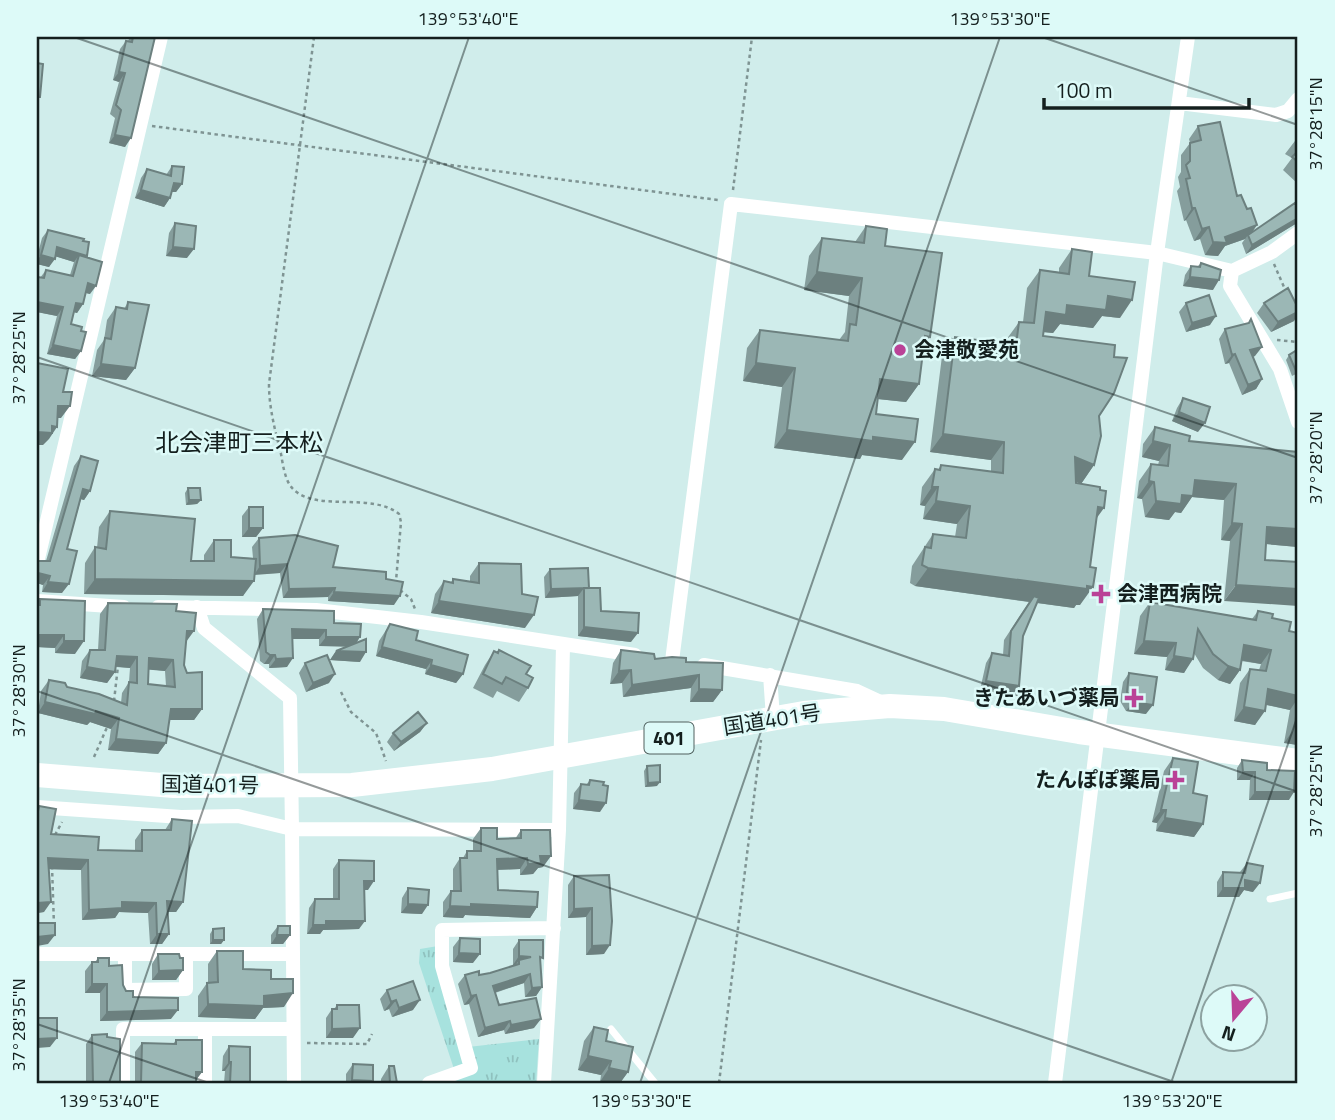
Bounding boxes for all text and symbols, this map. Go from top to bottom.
text: 139°53'40"E [417,5,519,32]
text: 139°53'30"E [949,5,1051,32]
scale bar [1044,66,1249,110]
text: 100 m [1055,74,1112,106]
text: 37°28'15"N [1302,77,1329,171]
text: 37°28'25"N [5,311,32,405]
place label: 会津敬愛苑 [914,333,1019,365]
marker: 会津敬愛苑 [892,342,908,358]
text: 37°28'20"N [1302,411,1329,505]
district label: 北会津町三本松 [155,424,323,460]
place label: 会津西病院 [1117,577,1222,609]
marker: 会津西病院 [1091,584,1111,604]
text: 37°28'30"N [5,644,32,738]
place label: きたあいづ薬局 [973,681,1120,713]
marker: きたあいづ薬局 [1126,690,1142,706]
street label: 国道401号 [721,696,823,743]
road number: 401 [644,722,694,754]
text: 37°28'25"N [1302,744,1329,838]
place label: たんぽぽ薬局 [1035,763,1161,795]
street label: 国道401号 [161,767,259,801]
marker: たんぽぽ薬局 [1167,772,1183,788]
text: 37°28'35"N [5,978,32,1072]
north arrow [1198,984,1268,1054]
text: N [1217,1019,1239,1050]
text: 139°53'40"E [58,1087,160,1114]
text: 139°53'30"E [590,1087,692,1114]
text: 139°53'20"E [1121,1087,1223,1114]

